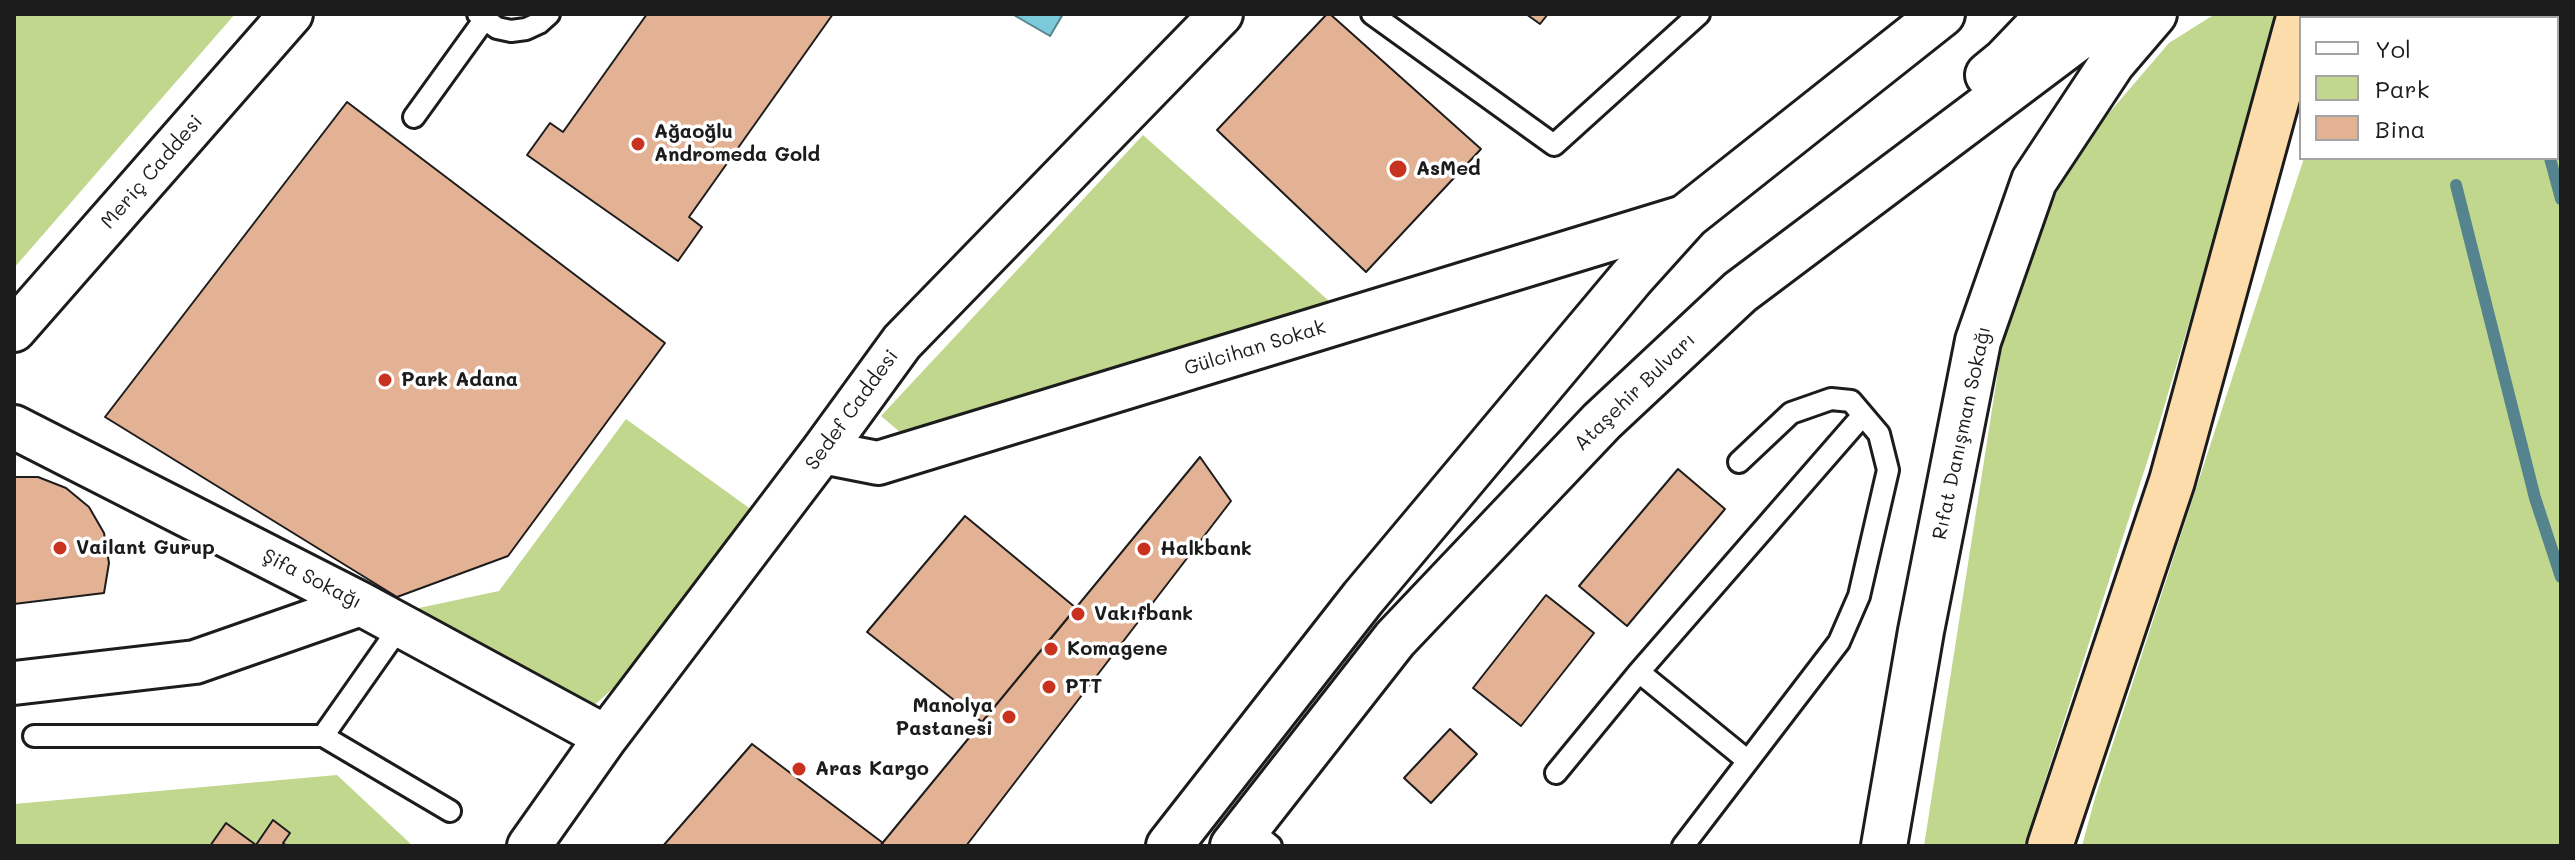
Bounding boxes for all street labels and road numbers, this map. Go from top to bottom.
street label: Meriç Caddesi [96,110,208,234]
street label: Gülcihan Sokak [1181,315,1329,381]
street label: Rıfat Danışman Sokağı [1928,324,1996,542]
street label: Ataşehir Bulvarı [1569,328,1701,456]
street label: Sedef Caddesi [800,345,904,475]
street label: Şifa Sokağı [258,544,366,614]

